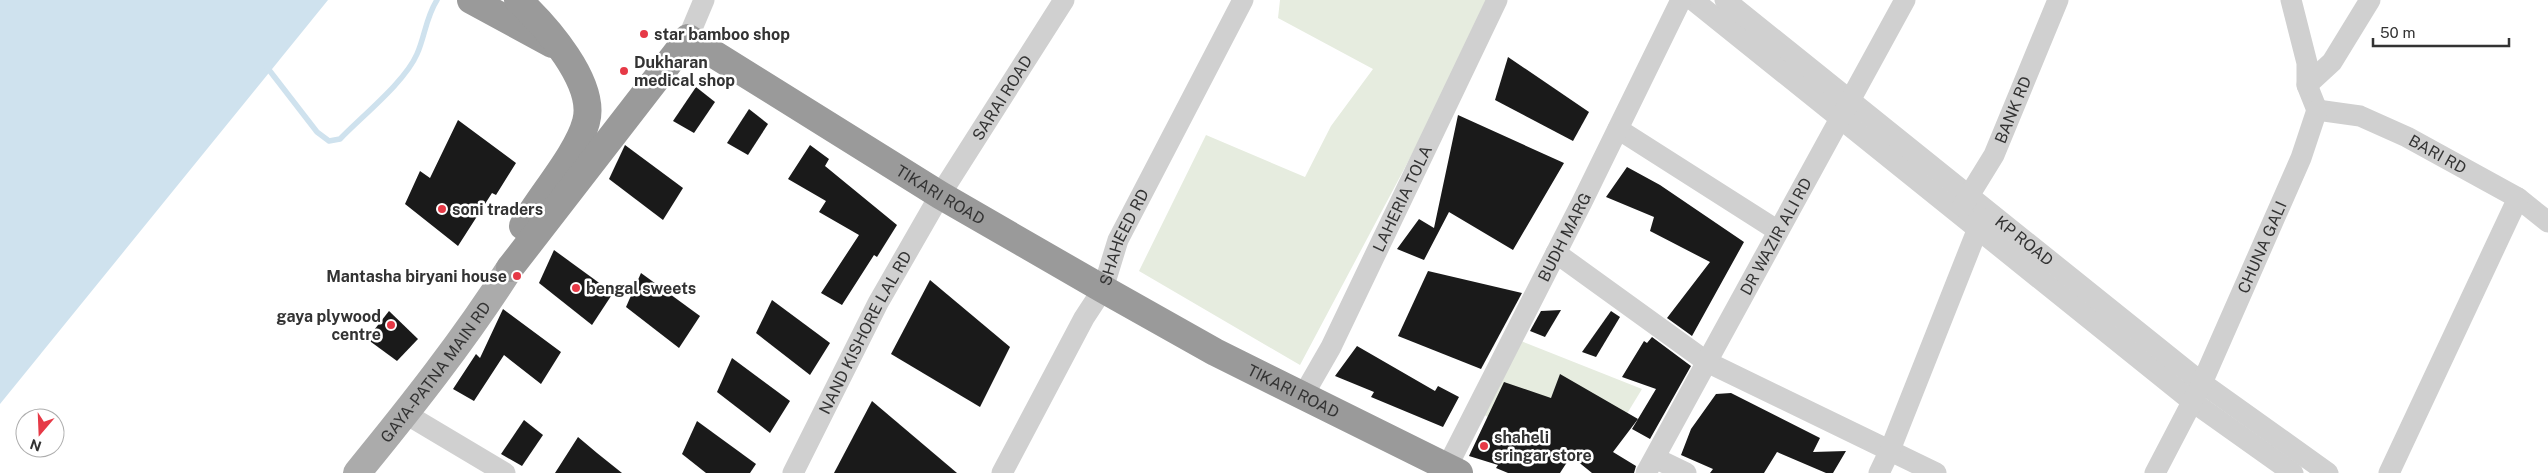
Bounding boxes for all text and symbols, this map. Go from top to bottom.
scale bar [2373,15,2509,47]
text: 50 m [2380,24,2415,41]
place label: star bamboo shop [654,25,790,44]
marker: star bamboo shop [638,28,650,40]
street label: SARAI ROAD [968,52,1036,144]
place label: Dukharan medical shop [634,53,735,90]
marker: Dukharan medical shop [618,65,630,77]
street label: BANK RD [1991,74,2035,146]
street label: BARI RD [2405,131,2470,178]
street label: LAHERIA TOLA [1369,142,1436,255]
street label: TIKARI ROAD [892,161,988,229]
street label: DR WAZIR ALI RD [1736,174,1816,298]
street label: SHAHEED RD [1096,186,1153,288]
street label: BUDH MARG [1534,190,1595,285]
street label: CHUNA GALI [2234,198,2291,296]
place label: soni traders [452,200,543,219]
marker: soni traders [436,203,448,215]
street label: KP ROAD [1991,212,2057,270]
street label: NAND KISHORE LAL RD [815,248,916,417]
place label: Mantasha biryani house [326,267,507,286]
marker: Mantasha biryani house [511,270,523,282]
place label: bengal sweets [586,279,696,298]
marker: bengal sweets [570,282,582,294]
street label: GAYA-PATNA MAIN RD [377,298,495,446]
place label: gaya plywood centre [277,307,381,344]
marker: gaya plywood centre [385,319,397,331]
street label: TIKARI ROAD [1244,361,1342,422]
north arrow [15,408,65,458]
place label: shaheli sringar store [1494,428,1592,465]
text: N [28,436,44,455]
marker: shaheli sringar store [1478,440,1490,452]

